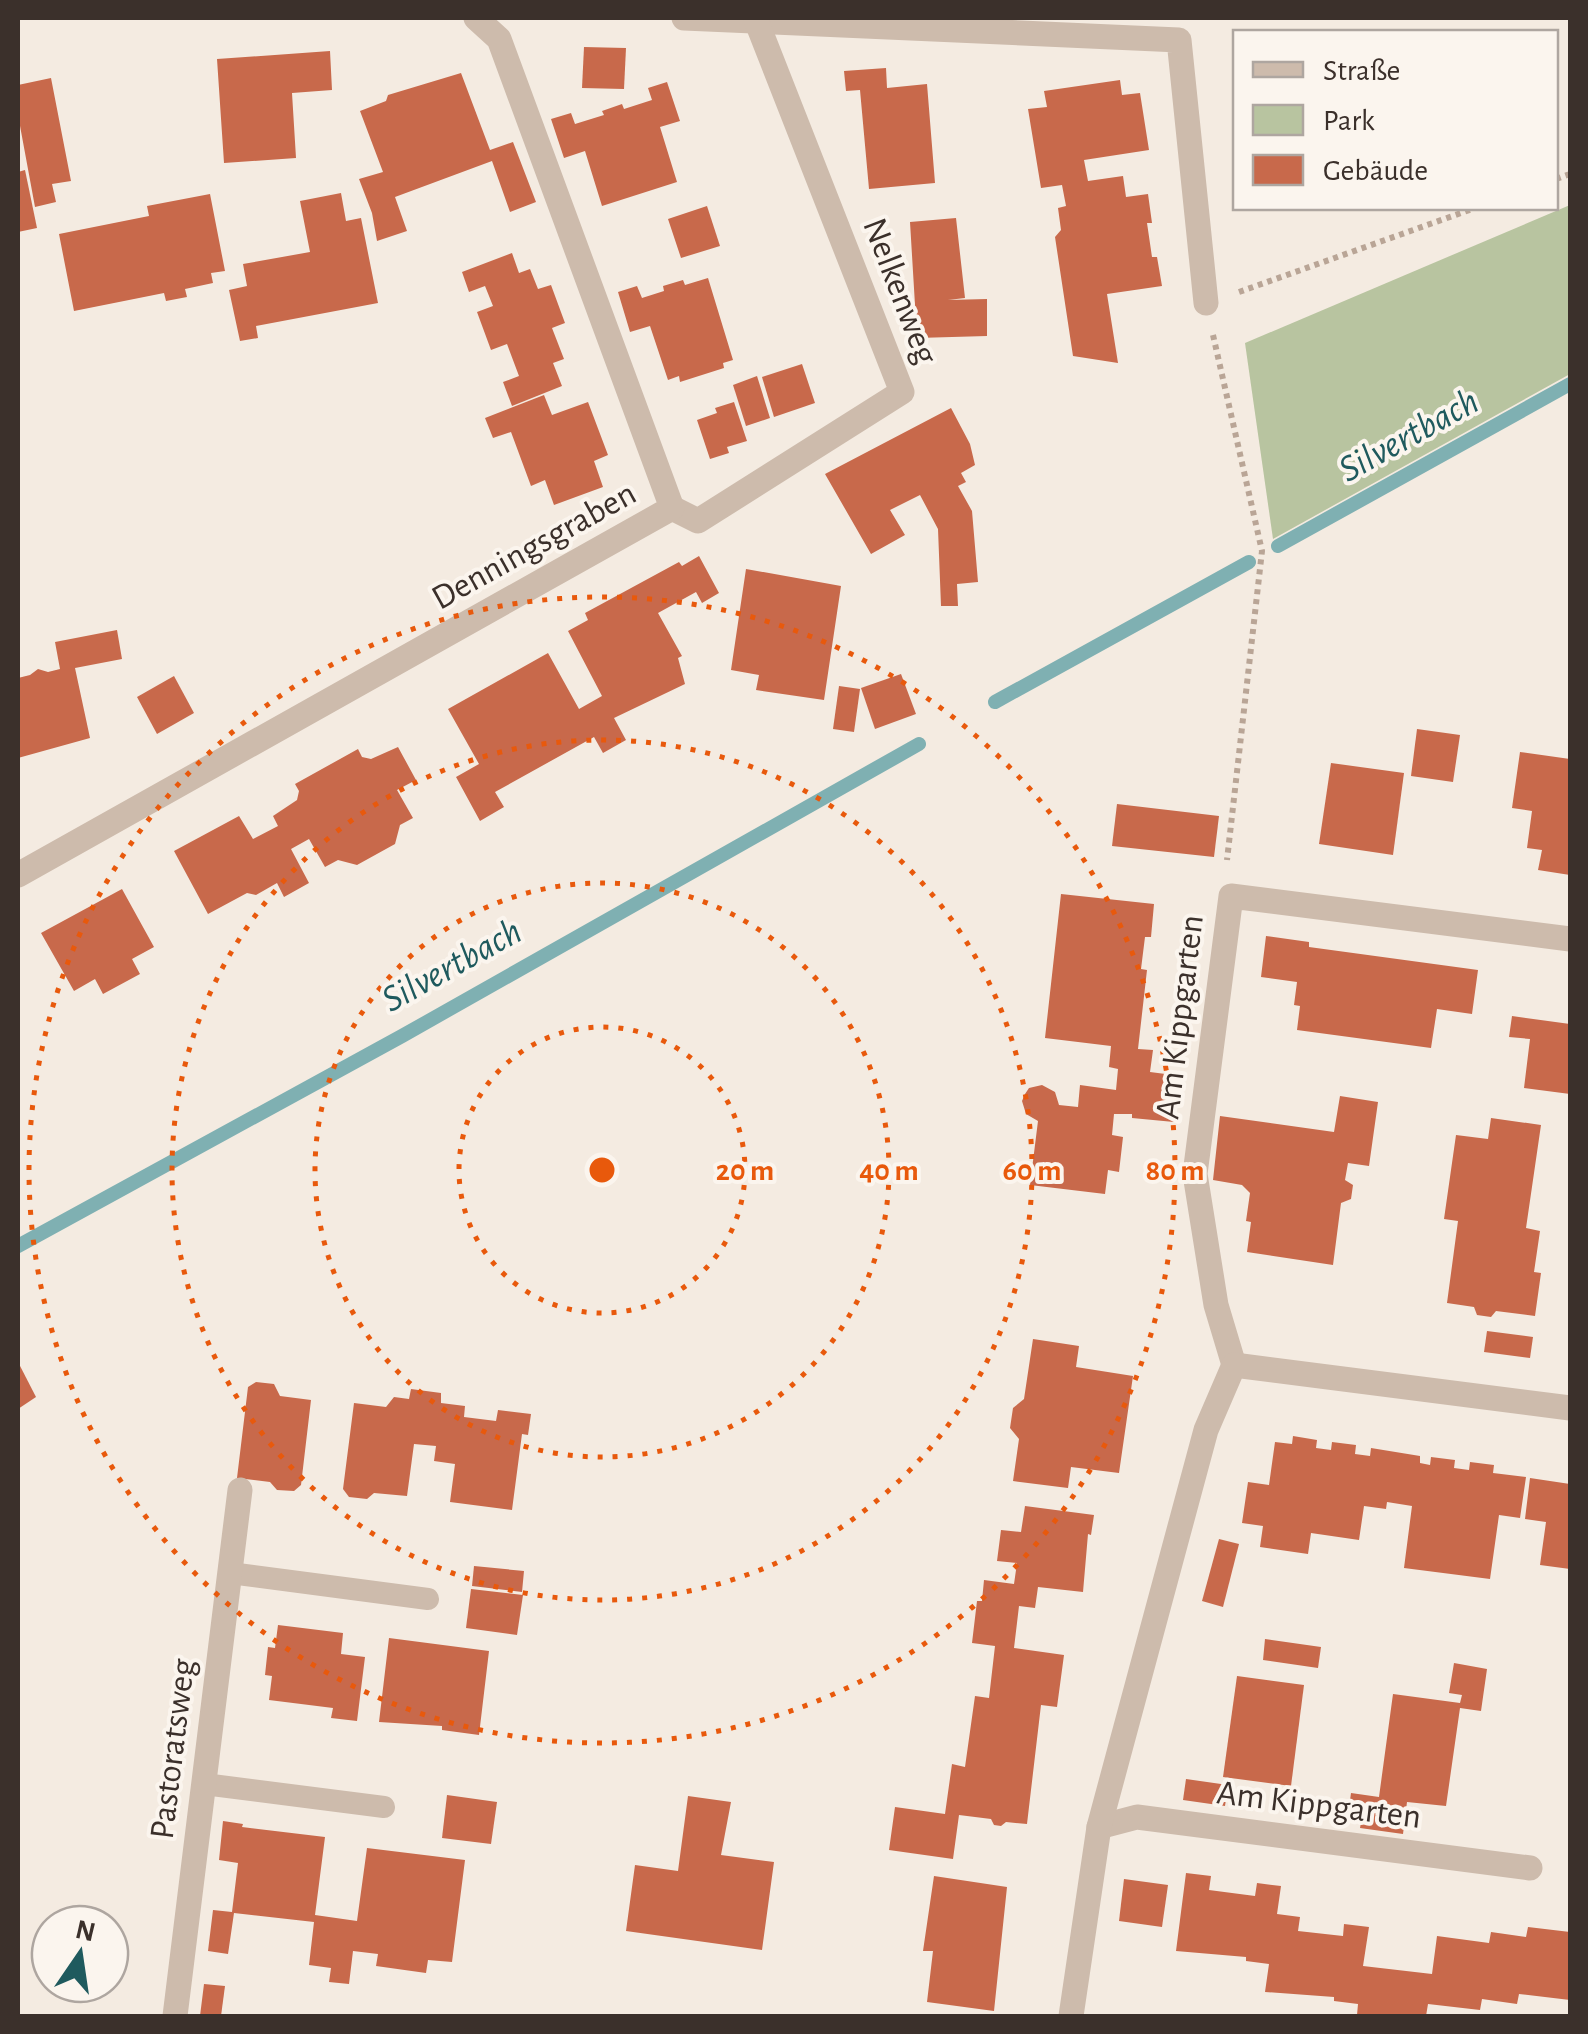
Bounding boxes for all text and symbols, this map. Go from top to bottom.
legend [1233,30,1558,210]
text: Straße [1323,56,1400,86]
text: Park [1323,106,1375,136]
text: Gebäude [1323,156,1428,186]
street label: Nelkenweg [856,213,944,369]
water label: Silvertbach [1333,382,1485,490]
street label: Denningsgraben [426,476,642,616]
water label: Silvertbach [376,912,528,1020]
street label: Am Kippgarten [1150,913,1210,1121]
centre of rings [584,1152,620,1188]
text: 20 m [716,1156,774,1186]
text: 40 m [859,1156,919,1186]
text: 60 m [1003,1156,1061,1186]
text: 80 m [1145,1156,1205,1186]
street label: Pastoratsweg [145,1657,201,1841]
street label: Am Kippgarten [1215,1775,1423,1835]
north arrow [30,1904,130,2004]
text: N [73,1916,98,1947]

